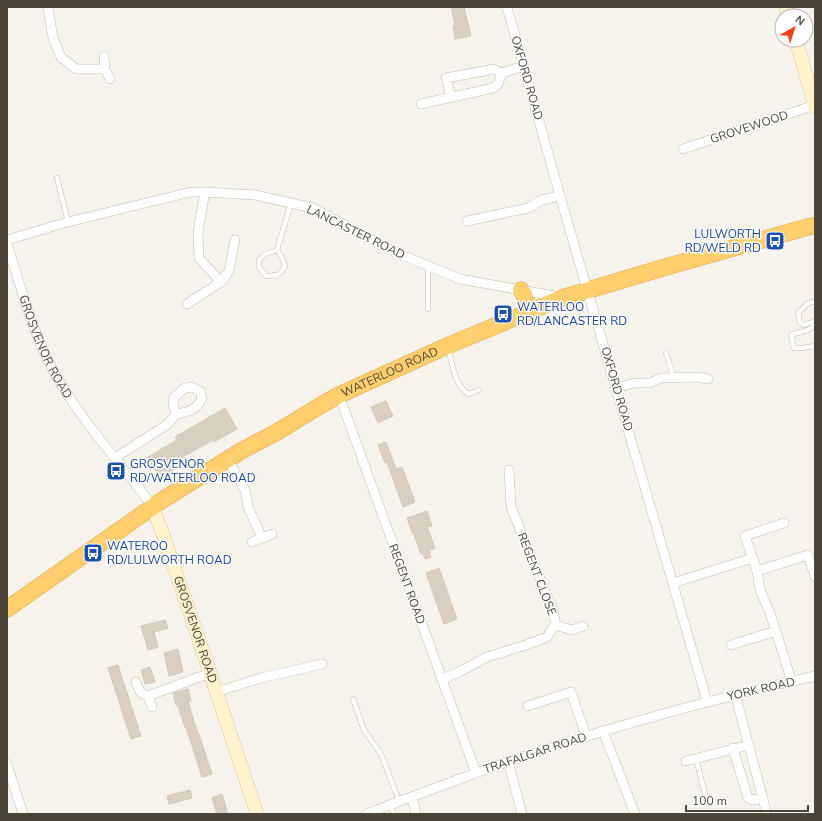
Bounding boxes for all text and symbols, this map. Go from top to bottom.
north arrow [774,8,814,48]
text: N [792,12,808,29]
street label: OXFORD ROAD [507,34,547,122]
street label: GROVEWOOD [708,107,790,147]
street label: LANCASTER ROAD [304,201,408,263]
place label: LULWORTH RD/WELD RD [685,226,761,256]
bus stop icon: LULWORTH RD/WELD RD [764,230,786,252]
street label: GROSVENOR ROAD [15,293,76,402]
place label: WATERLOO RD/LANCASTER RD [517,299,627,329]
bus stop icon: WATERLOO RD/LANCASTER RD [492,303,514,325]
street label: WATERLOO ROAD [339,343,441,401]
street label: OXFORD ROAD [597,345,637,433]
place label: GROSVENOR RD/WATERLOO ROAD [130,456,256,486]
bus stop icon: GROSVENOR RD/WATERLOO ROAD [105,460,127,482]
street label: REGENT CLOSE [514,530,560,618]
place label: WATEROO RD/LULWORTH ROAD [107,538,232,568]
bus stop icon: WATEROO RD/LULWORTH ROAD [82,542,104,564]
street label: REGENT ROAD [385,542,429,627]
street label: GROSVENOR ROAD [170,574,221,685]
street label: YORK ROAD [725,673,797,705]
street label: TRAFALGAR ROAD [481,729,589,777]
scale bar [686,787,808,813]
text: 100 m [692,793,727,809]

